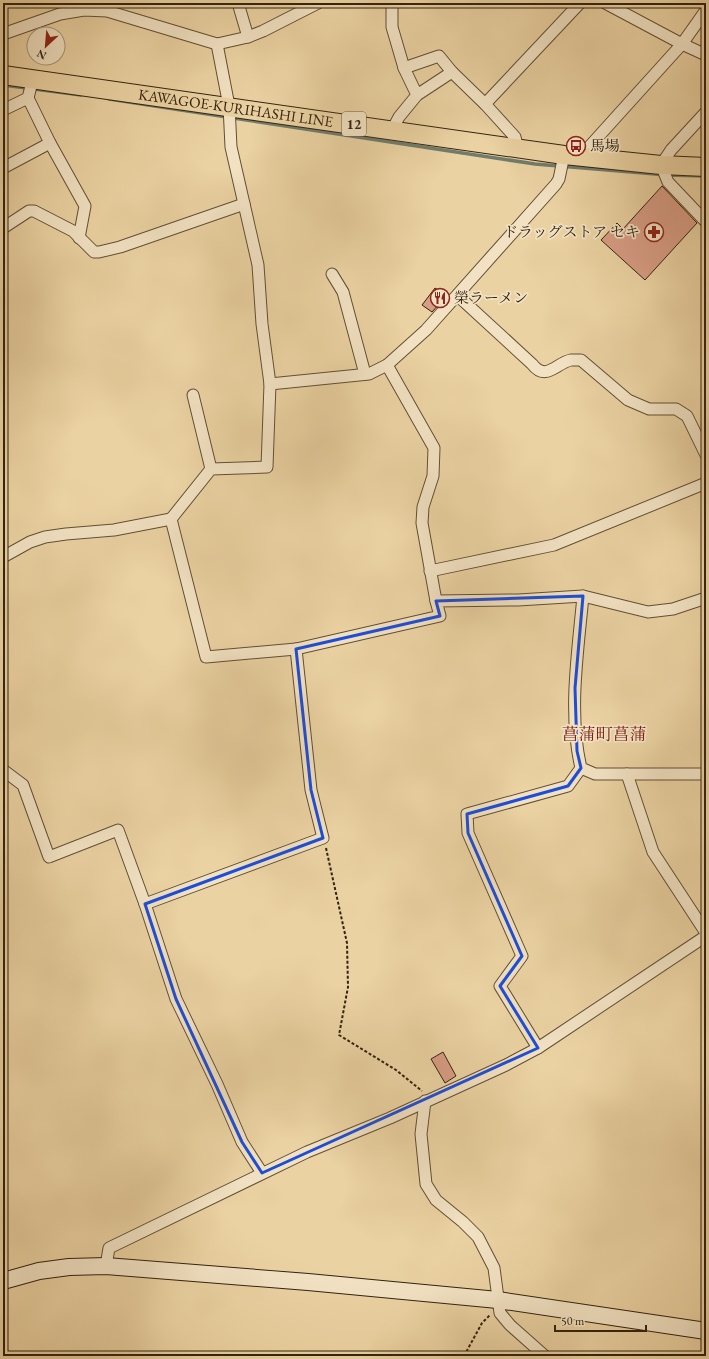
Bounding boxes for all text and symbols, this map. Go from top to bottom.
north arrow [26,26,66,66]
text: N [34,47,49,63]
street label: KAWAGOE-KURIHASHI LINE [137,84,335,131]
road number: 12 [342,112,366,136]
bus stop icon: 馬場 [565,135,587,157]
place label: 馬場 [590,136,620,155]
pharmacy icon: ドラッグストア セキ [643,221,665,243]
place label: ドラッグストア セキ [503,222,640,241]
restaurant icon: 榮ラーメン [429,287,451,309]
place label: 榮ラーメン [454,288,528,307]
district label: 菖蒲町菖蒲 [562,723,647,745]
scale bar [555,1307,646,1333]
text: 50 m [561,1313,585,1329]

